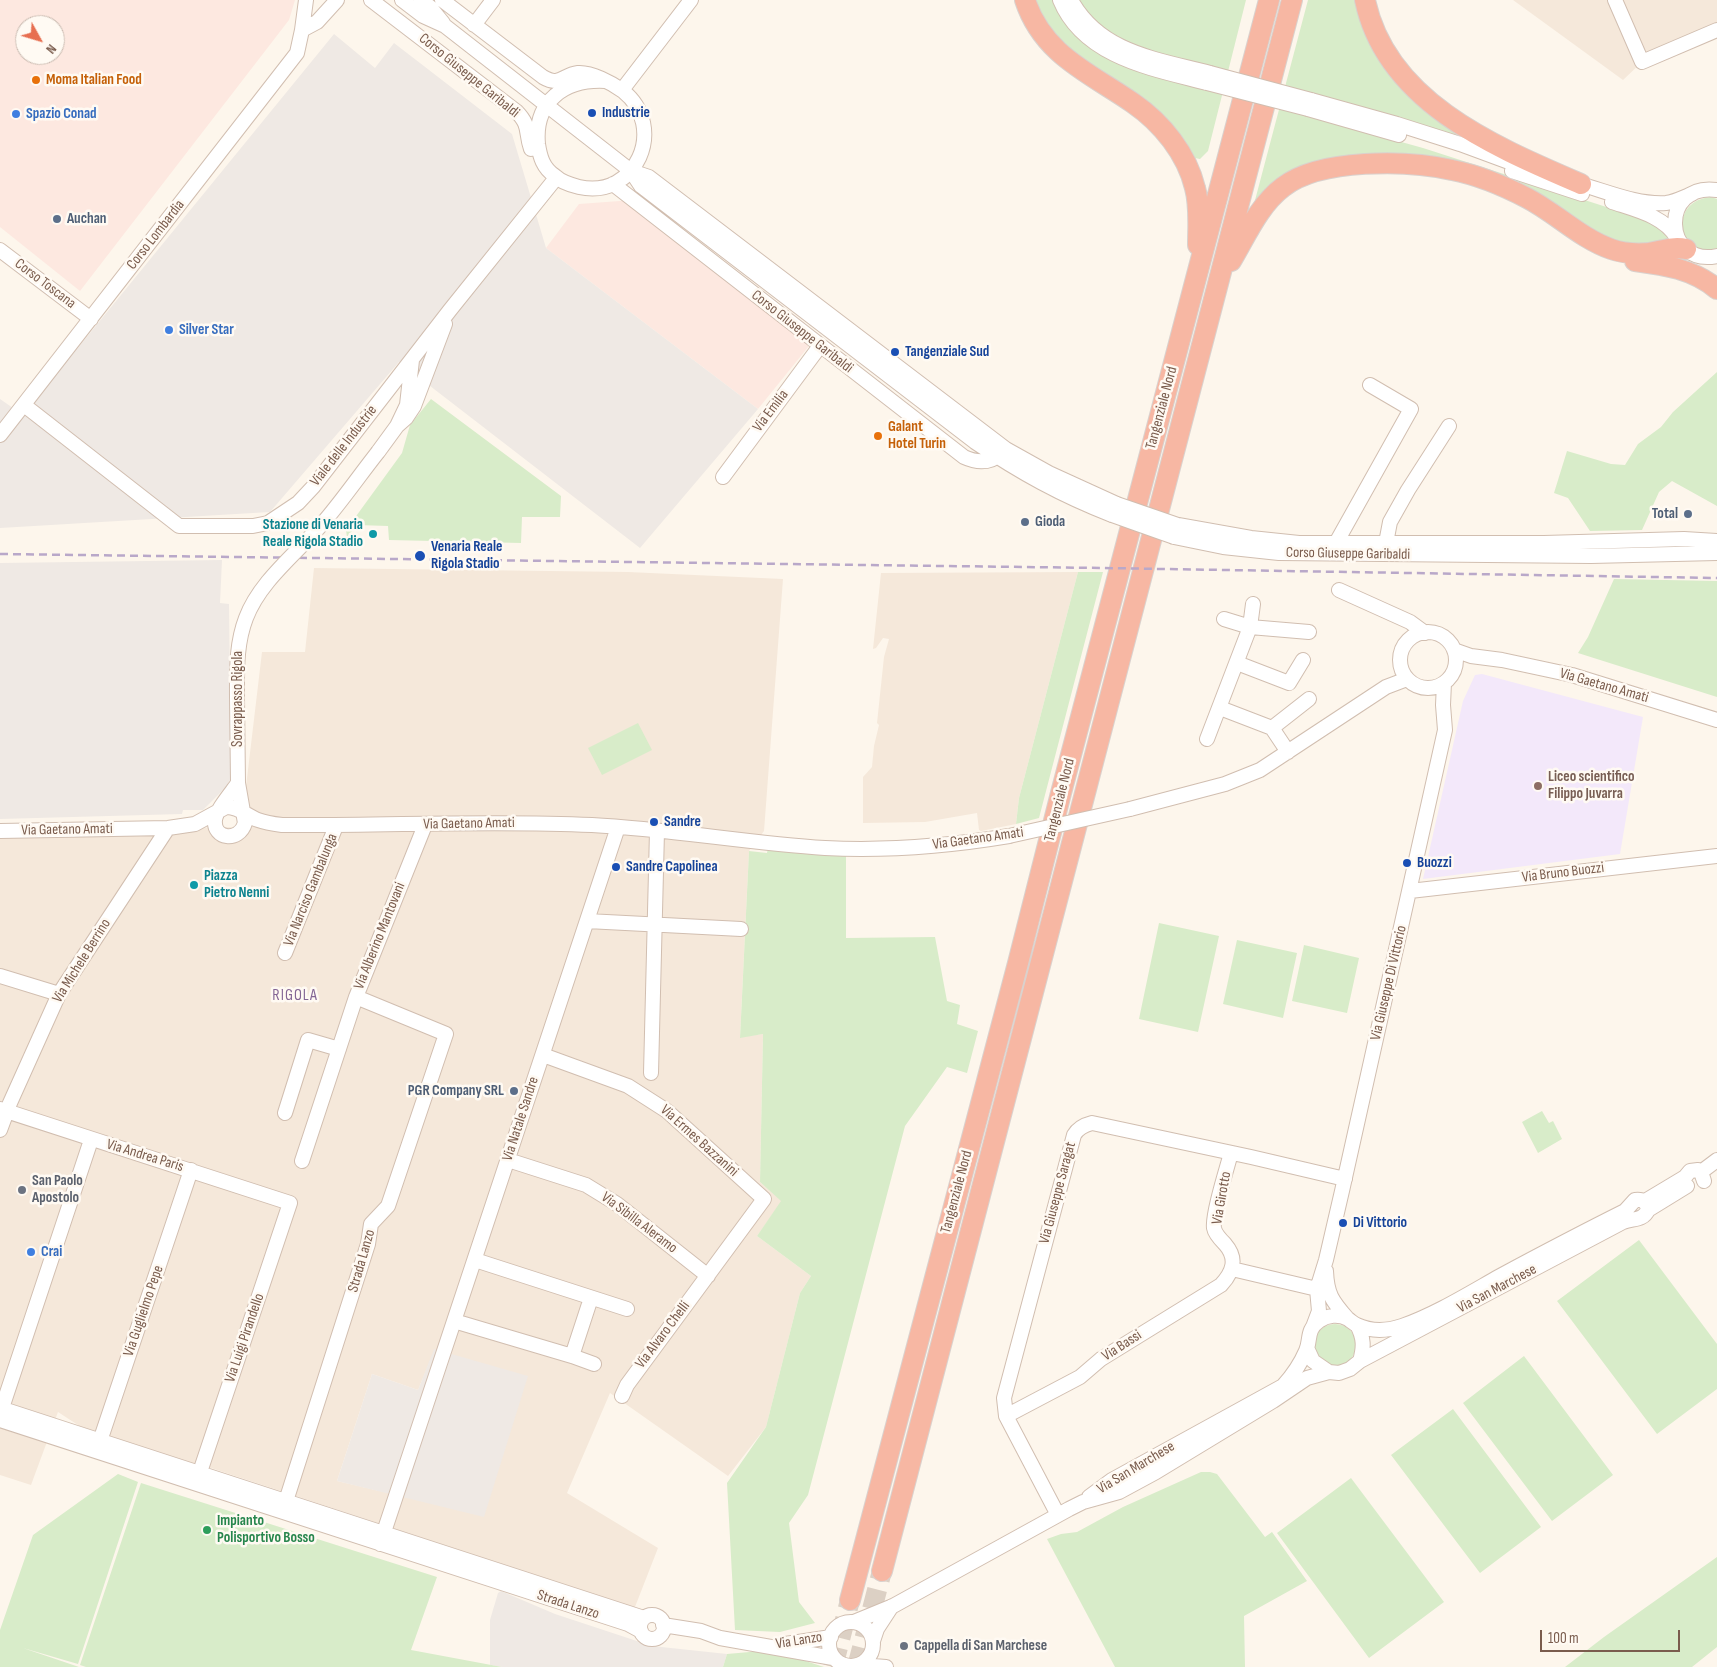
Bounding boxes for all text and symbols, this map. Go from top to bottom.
north arrow [15,15,65,65]
street label: Corso Giuseppe Garibaldi [415,30,523,122]
text: N [42,41,60,57]
place label: Moma Italian Food [46,71,142,89]
marker: Moma Italian Food [30,74,42,86]
place label: Industrie [602,104,650,122]
place label: Spazio Conad [26,105,97,123]
marker: Industrie [586,107,598,119]
marker: Spazio Conad [10,108,22,120]
street label: Corso Lombardia [123,197,189,273]
place label: Auchan [67,210,106,228]
marker: Auchan [51,213,63,225]
street label: Corso Toscana [11,255,79,313]
street label: Corso Giuseppe Garibaldi [747,287,857,377]
place label: Silver Star [179,321,234,339]
marker: Silver Star [163,324,175,336]
place label: Tangenziale Sud [905,343,989,361]
marker: Tangenziale Sud [889,346,901,358]
street label: Tangenziale Nord [1142,365,1182,451]
street label: Via Emilia [749,386,793,436]
street label: Viale delle Industrie [307,402,381,490]
place label: Galant Hotel Turin [888,418,946,453]
marker: Galant Hotel Turin [872,430,884,442]
place label: Total [1652,505,1678,523]
marker: Total [1682,508,1694,520]
place label: Gioda [1035,513,1065,531]
place label: Stazione di Venaria Reale Rigola Stadio [263,516,363,551]
marker: Gioda [1019,516,1031,528]
marker: Stazione di Venaria Reale Rigola Stadio [367,528,379,540]
place label: Venaria Reale Rigola Stadio [431,538,502,573]
street label: Corso Giuseppe Garibaldi [1286,544,1410,564]
marker: Venaria Reale Rigola Stadio [413,549,427,563]
street label: Sovrappasso Rigola [229,651,247,747]
street label: Via Gaetano Amati [1557,665,1651,707]
street label: Tangenziale Nord [1041,757,1079,843]
place label: Liceo scientifico Filippo Juvarra [1548,768,1635,803]
marker: Liceo scientifico Filippo Juvarra [1532,780,1544,792]
place label: Sandre [664,813,701,831]
street label: Via Gaetano Amati [423,814,515,834]
marker: Sandre [648,816,660,828]
street label: Via Gaetano Amati [21,820,113,840]
street label: Via Gaetano Amati [931,824,1025,854]
street label: Via Narciso Gambalunga [280,831,342,949]
place label: Buozzi [1417,854,1452,872]
marker: Buozzi [1401,857,1413,869]
place label: Sandre Capolinea [626,858,718,876]
street label: Via Bruno Buozzi [1521,859,1605,887]
marker: Sandre Capolinea [610,861,622,873]
place label: Piazza Pietro Nenni [204,867,269,902]
marker: Piazza Pietro Nenni [188,879,200,891]
street label: Via Alberino Mantovani [350,880,410,992]
street label: Via Michele Berrino [49,916,115,1006]
street label: Via Giuseppe Di Vittorio [1367,924,1411,1042]
district label: RIGOLA [272,986,318,1006]
street label: Via Natale Sandre [499,1075,543,1163]
place label: PGR Company SRL [408,1082,504,1100]
marker: PGR Company SRL [508,1085,520,1097]
street label: Via Ermes Bazzanini [656,1101,742,1181]
street label: Via Andrea Paris [104,1136,186,1176]
street label: Via Giuseppe Saragat [1036,1140,1080,1246]
street label: Tangenziale Nord [937,1149,977,1235]
street label: Via Girotto [1208,1170,1236,1226]
place label: San Paolo Apostolo [32,1172,83,1207]
marker: San Paolo Apostolo [16,1184,28,1196]
street label: Via Sibilla Aleramo [597,1188,681,1258]
place label: Di Vittorio [1353,1214,1407,1232]
marker: Di Vittorio [1337,1217,1349,1229]
street label: Strada Lanzo [344,1228,380,1294]
place label: Crai [41,1243,62,1261]
marker: Crai [25,1246,37,1258]
street label: Via San Marchese [1454,1261,1540,1317]
street label: Via Guglielmo Pepe [120,1263,168,1359]
street label: Via Luigi Pirandello [221,1291,269,1385]
street label: Via Alvaro Chelli [632,1298,694,1372]
street label: Via Bassi [1099,1327,1145,1365]
street label: Via San Marchese [1094,1438,1178,1498]
place label: Impianto Polisportivo Bosso [217,1512,315,1547]
marker: Impianto Polisportivo Bosso [201,1524,213,1536]
street label: Strada Lanzo [535,1586,601,1624]
scale bar [1542,1620,1682,1652]
street label: Via Lanzo [774,1628,824,1654]
text: 100 m [1548,1629,1579,1648]
place label: Cappella di San Marchese [914,1637,1047,1655]
marker: Cappella di San Marchese [898,1640,910,1652]

